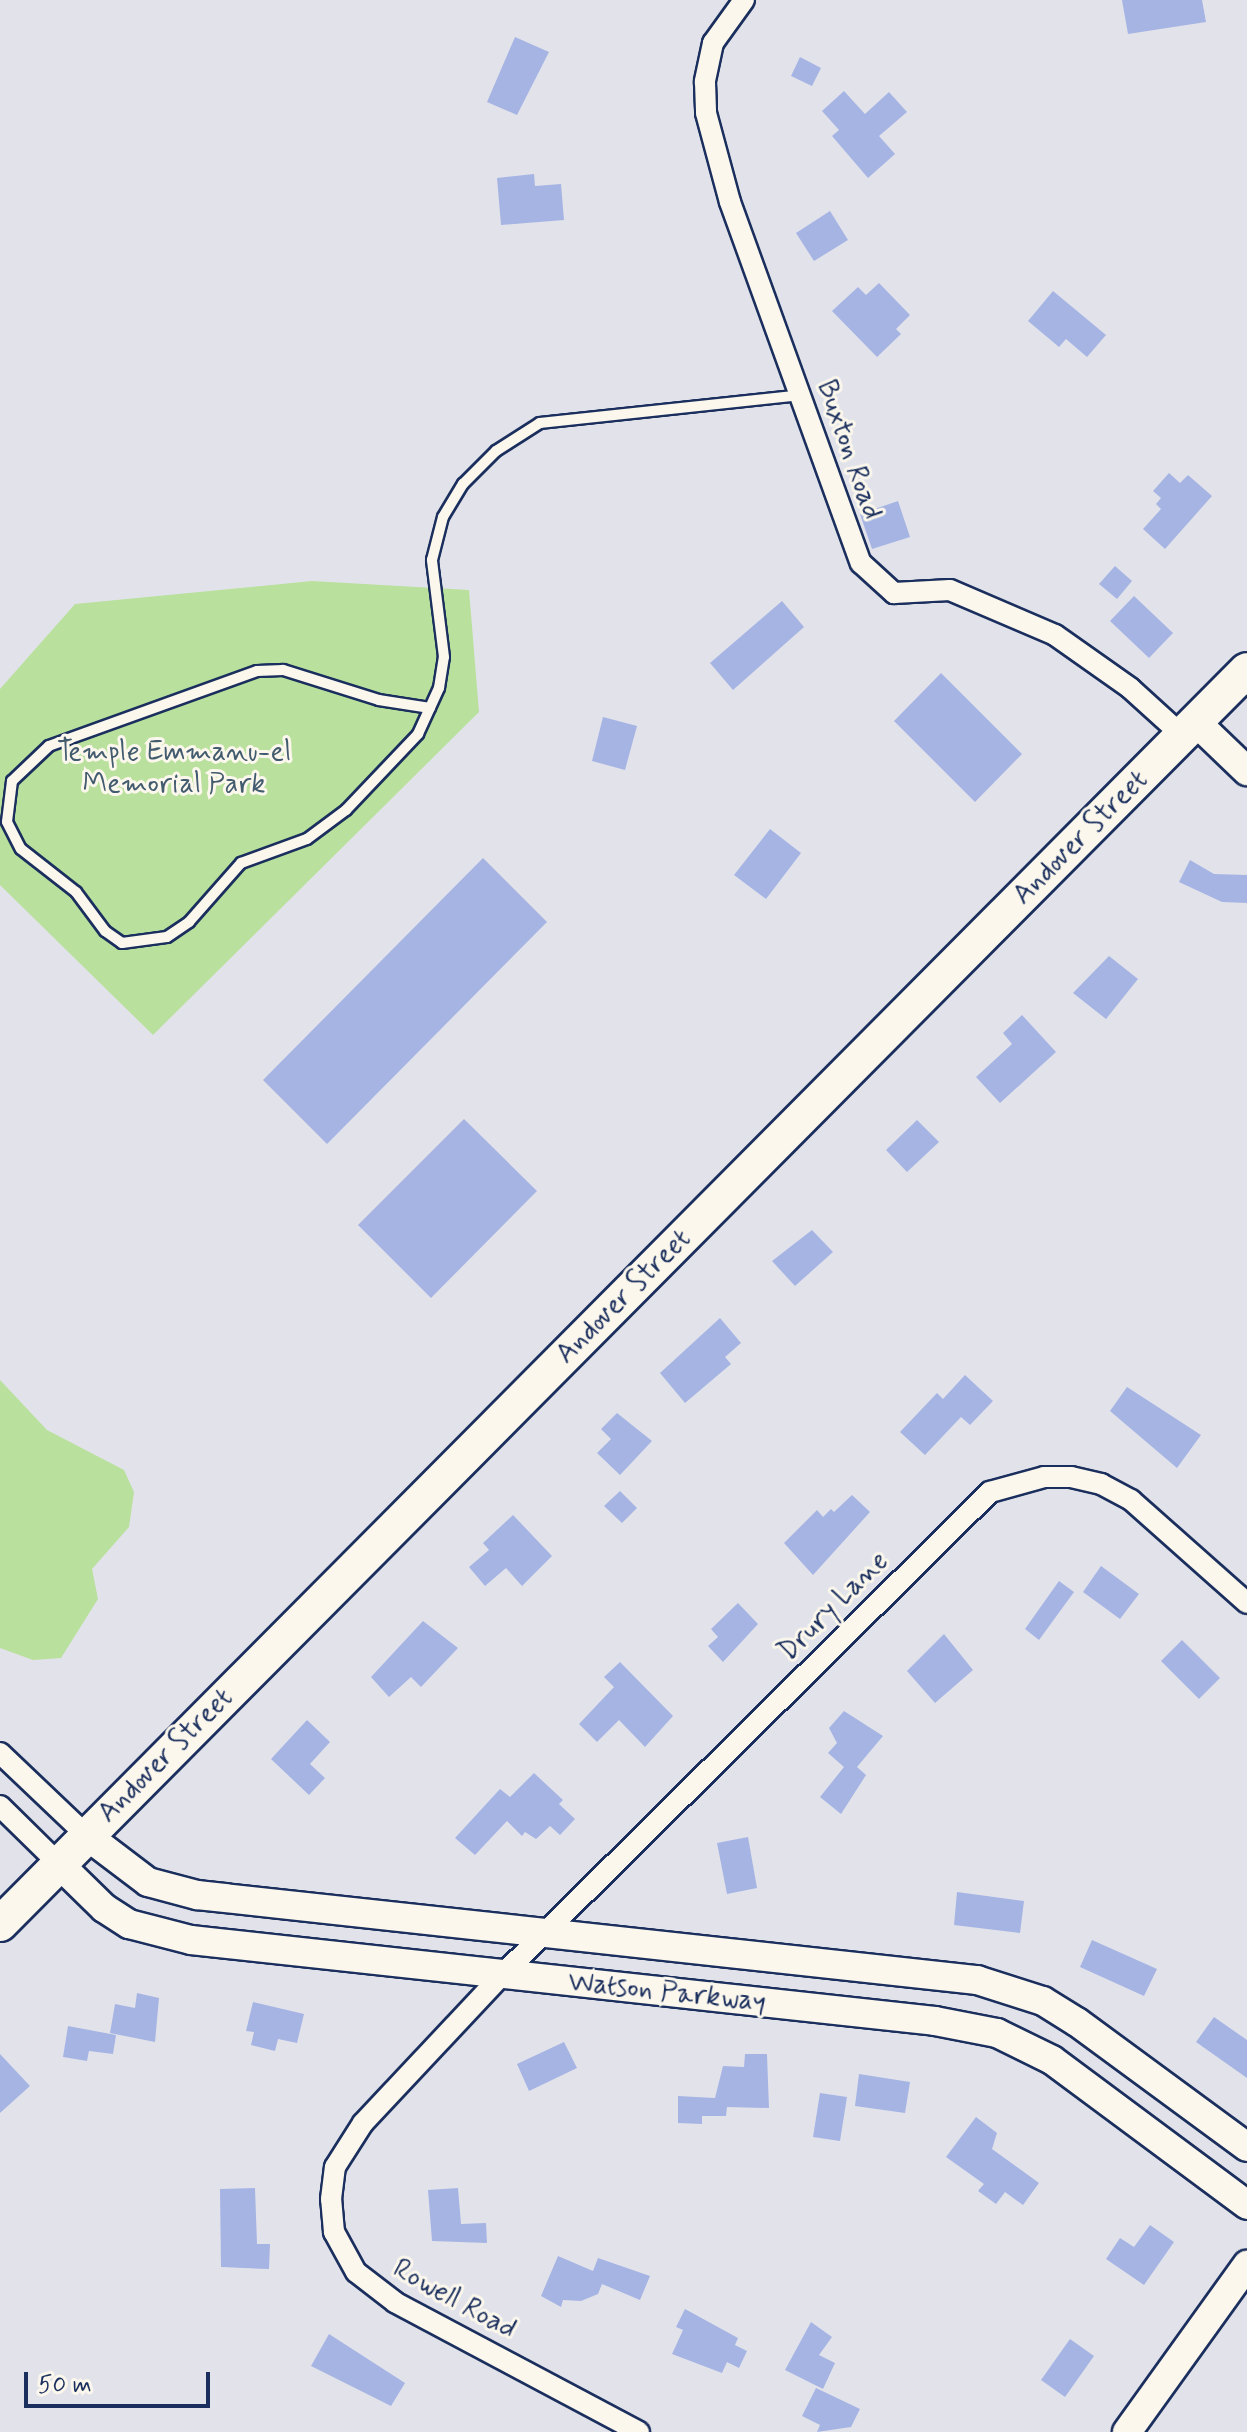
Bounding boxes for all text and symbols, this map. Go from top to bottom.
street label: Buxton Road [808,376,888,524]
park label: Temple Emmanu-el Memorial Park [54,736,294,802]
street label: Andover Street [1005,762,1157,914]
street label: Andover Street [548,1221,700,1373]
street label: Drury Lane [773,1546,895,1668]
street label: Andover Street [90,1680,242,1832]
street label: Watson Parkway [568,1966,766,2020]
street label: Rowell Road [387,2253,521,2347]
scale bar [28,2356,214,2406]
text: 50 m [38,2370,92,2401]

